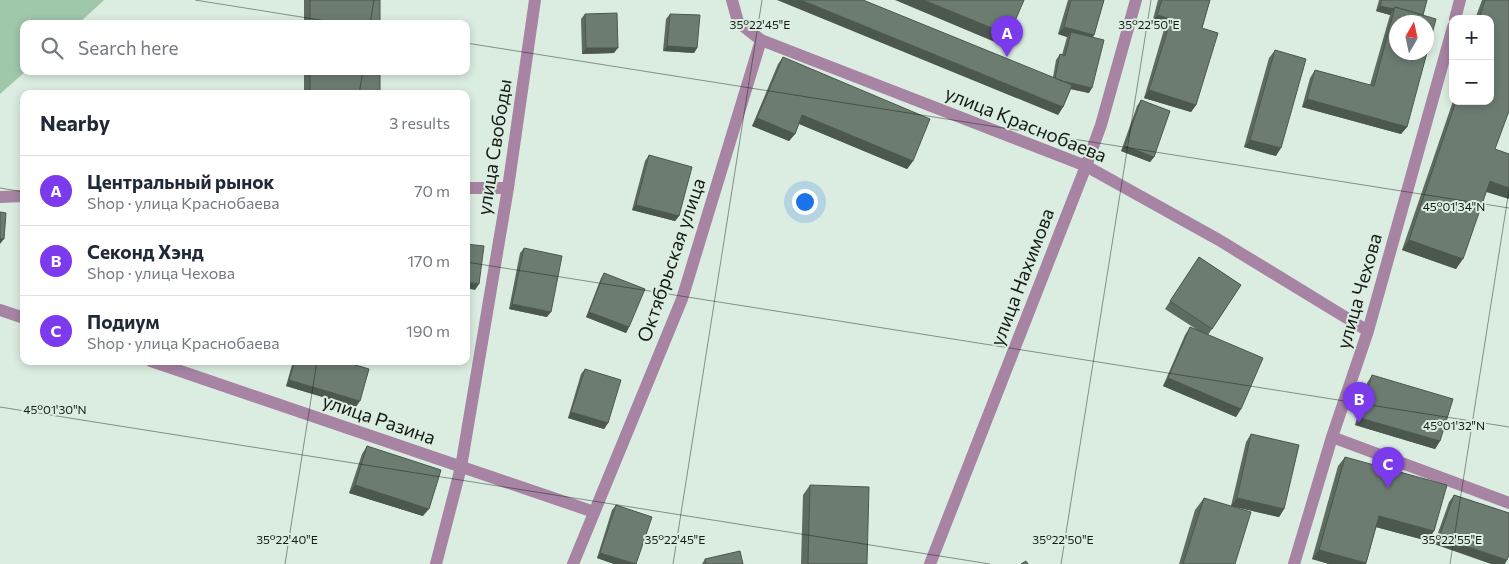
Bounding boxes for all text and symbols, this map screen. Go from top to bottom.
north arrow [1389,15,1434,60]
map controls [1449,15,1494,105]
button: + [1449,15,1494,60]
pin: A [991,16,1023,57]
text: 35°22'45"E [730,17,790,31]
text: 35°22'50"E [1118,17,1180,31]
search box [20,20,470,75]
icon: search [38,34,66,62]
text: Search here [78,36,178,59]
button: − [1449,60,1494,105]
street label: улица Свободы [471,77,516,217]
street label: улица Краснобаева [942,81,1110,166]
text: Nearby [40,110,110,135]
text: 3 results [389,113,450,132]
text: Центральный рынок [87,170,274,193]
street label: Октябрьская улица [632,175,709,345]
text: A [50,181,62,200]
text: 70 m [414,181,450,200]
your location [792,189,818,215]
text: Shop · улица Краснобаева [87,193,280,212]
text: 45°01'34"N [1423,199,1485,213]
street label: улица Нахимова [985,205,1058,349]
street label: улица Чехова [1331,230,1386,351]
text: Секонд Хэнд [87,240,204,263]
text: B [51,251,61,270]
text: 170 m [407,251,450,270]
text: Shop · улица Чехова [87,263,235,282]
text: Подиум [87,310,160,333]
text: C [51,321,61,340]
text: 190 m [406,321,450,340]
text: Shop · улица Краснобаева [87,333,280,352]
pin: B [1343,382,1375,423]
street label: улица Разина [320,388,439,449]
text: 45°01'30"N [23,402,87,416]
text: 45°01'32"N [1423,418,1485,432]
pin: C [1372,447,1404,488]
text: 35°22'40"E [256,532,318,546]
text: 35°22'45"E [645,532,705,546]
text: 35°22'50"E [1032,532,1094,546]
text: 35°22'55"E [1422,532,1482,546]

